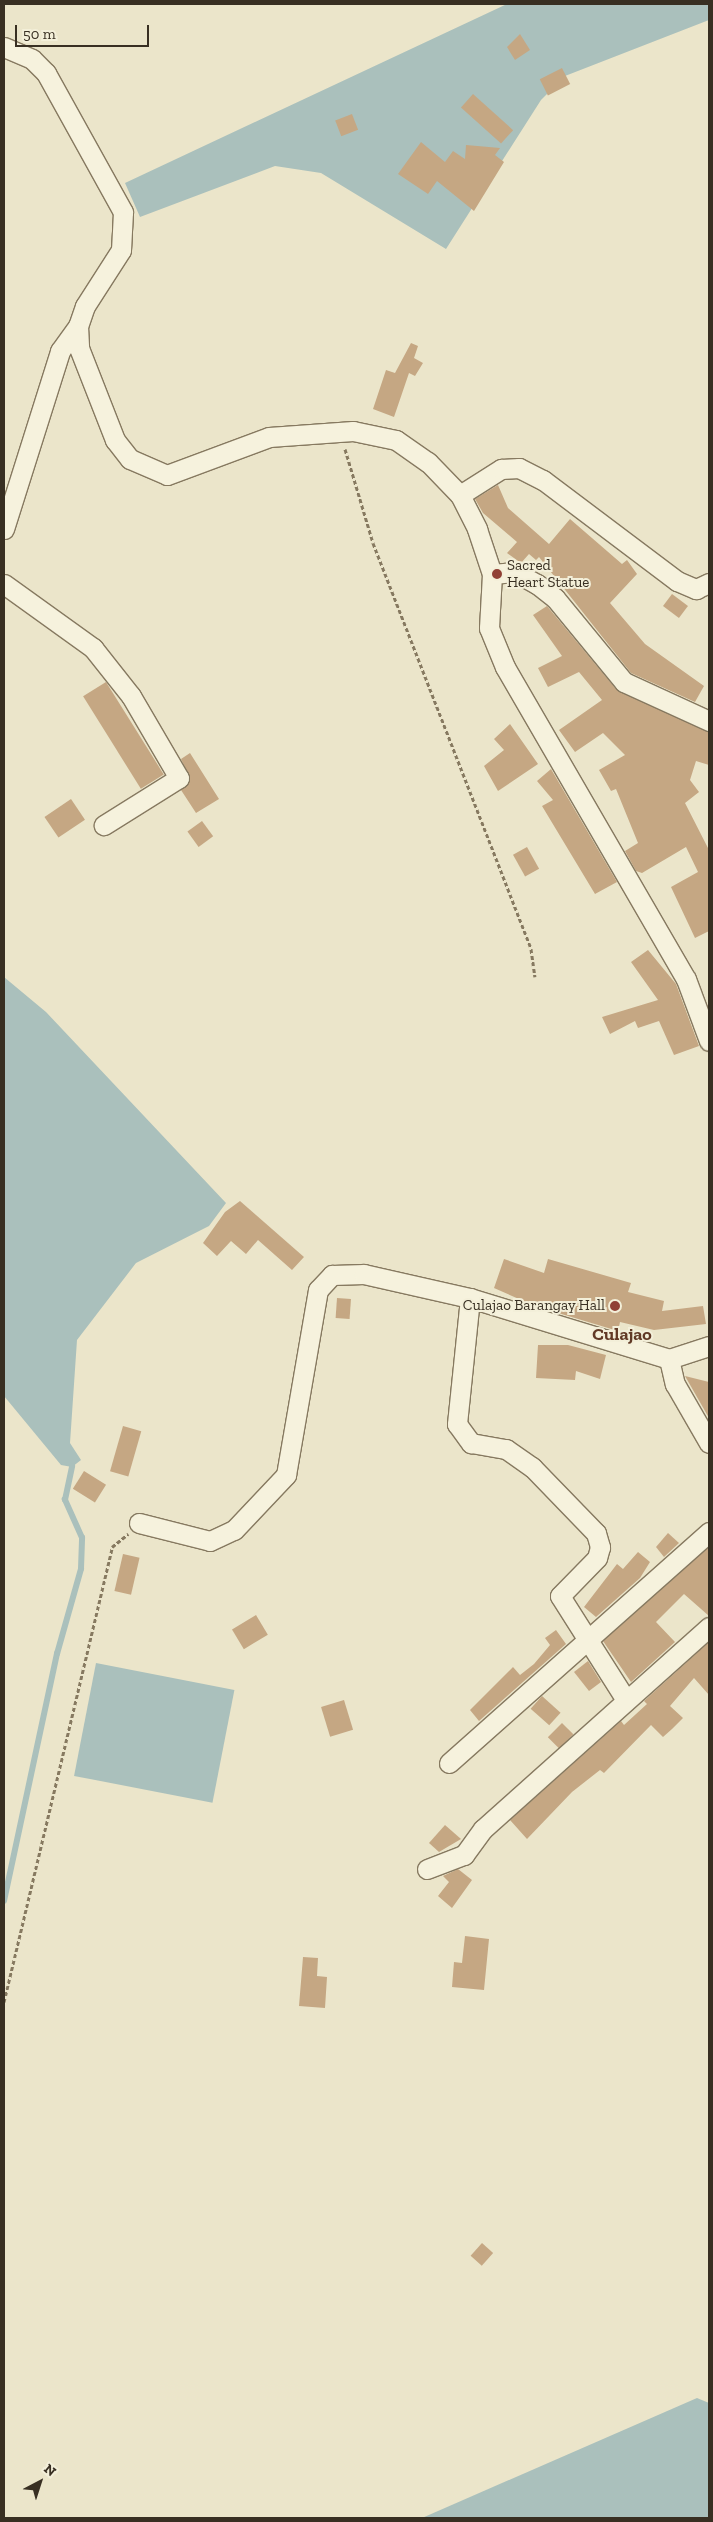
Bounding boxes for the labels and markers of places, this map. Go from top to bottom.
place label: Sacred Heart Statue [507,556,589,591]
marker: Sacred Heart Statue [491,568,503,580]
place label: Culajao Barangay Hall [462,1297,605,1315]
marker: Culajao Barangay Hall [609,1300,621,1312]

